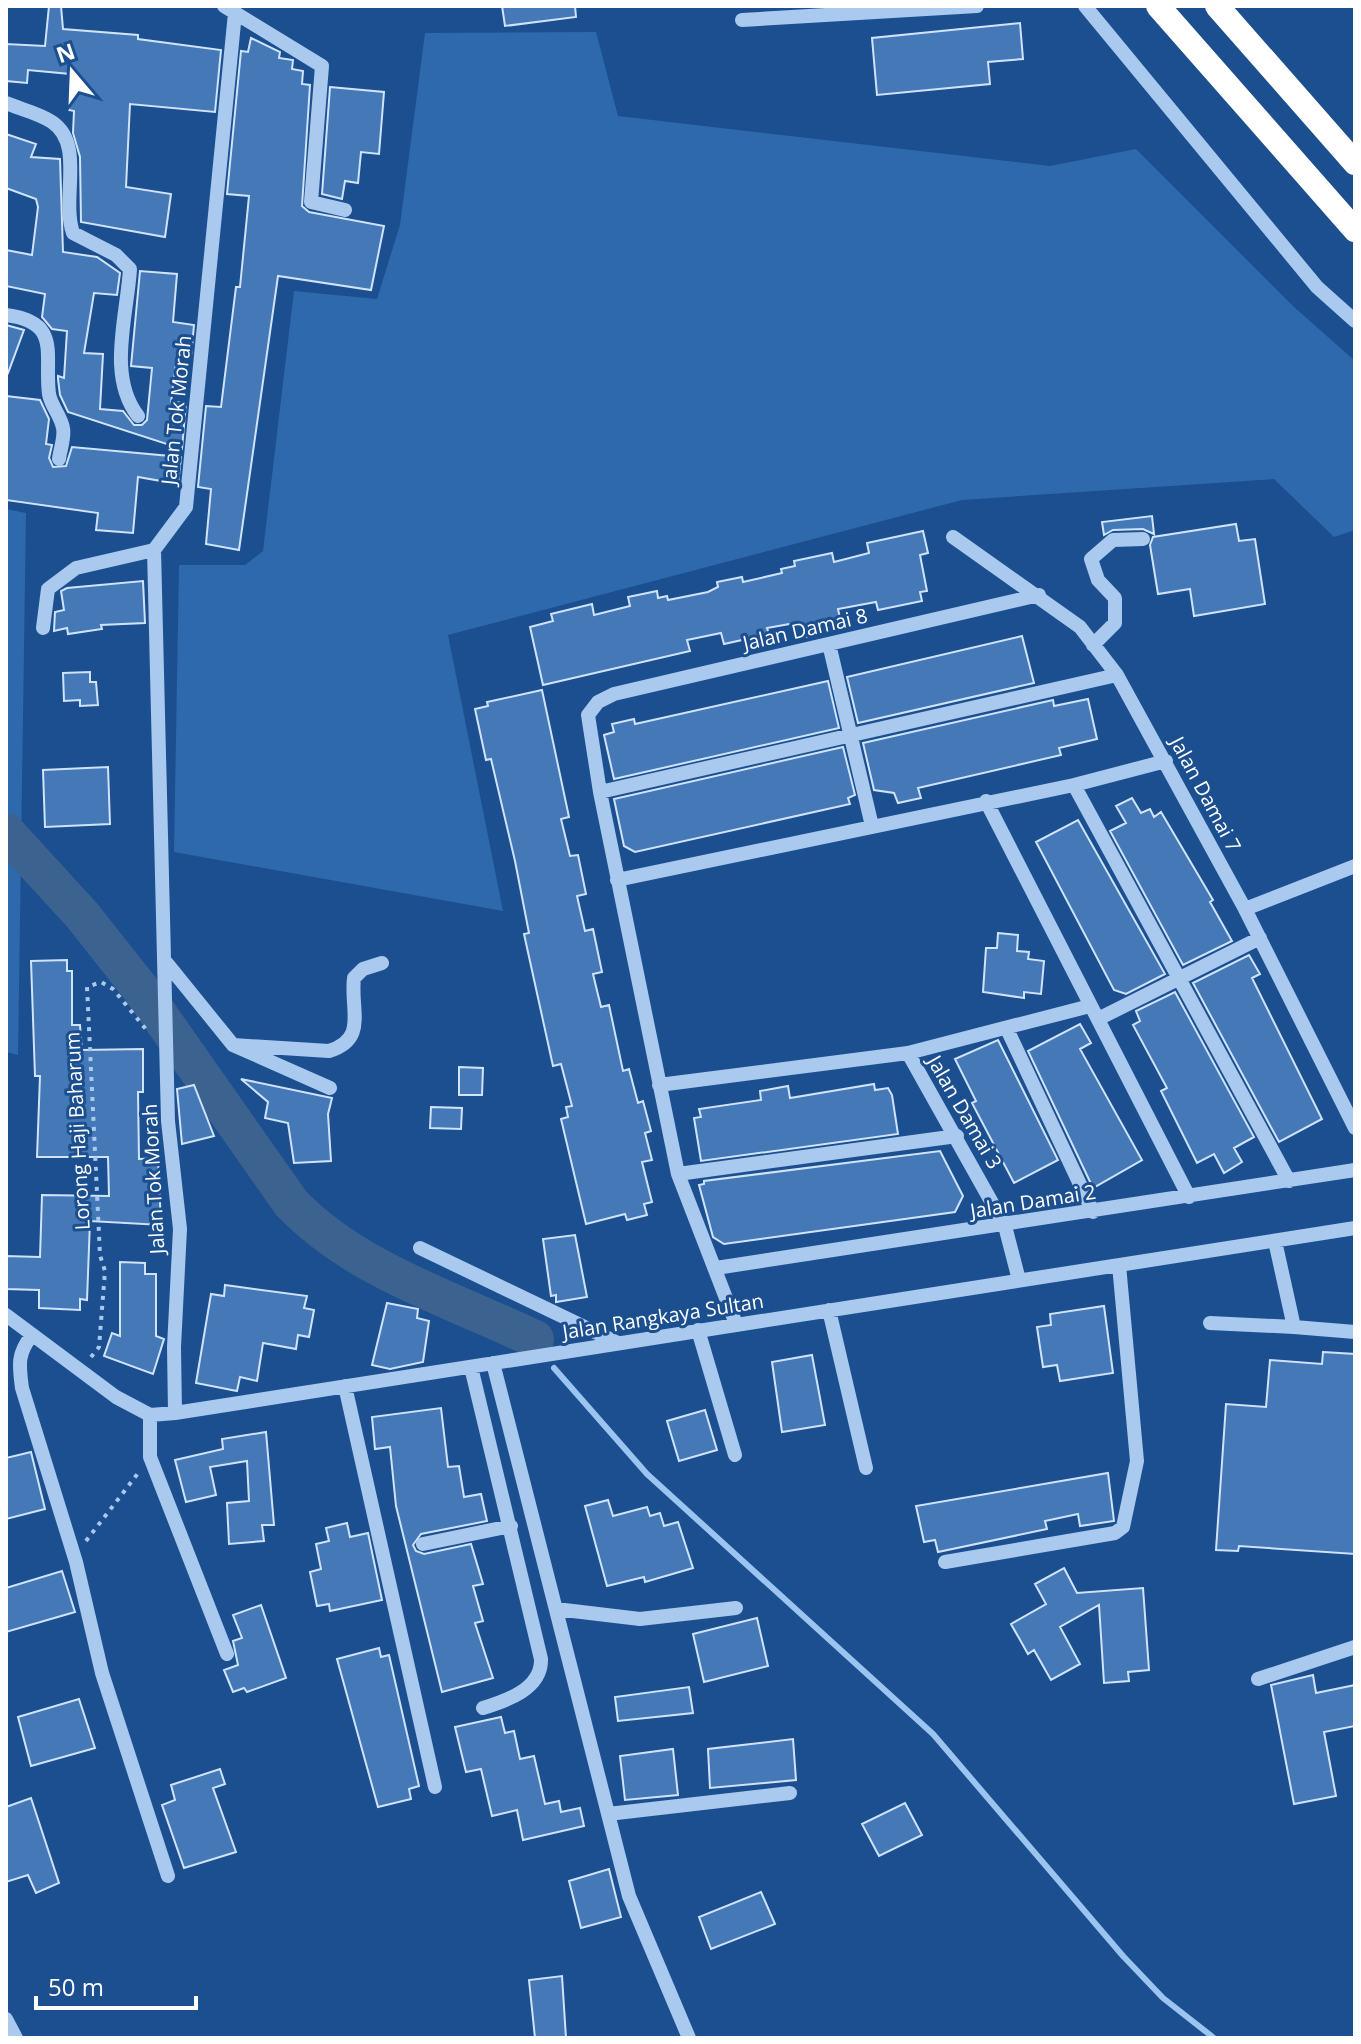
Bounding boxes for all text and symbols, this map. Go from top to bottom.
north arrow [32,32,112,112]
text: N [52,35,79,69]
street label: Jalan Tok Morah [155,334,197,488]
street label: Jalan Damai 8 [738,602,870,657]
street label: Jalan Damai 7 [1163,730,1248,856]
street label: Lorong Haji Baharum [58,1031,96,1231]
street label: Jalan Damai 3 [921,1049,1008,1174]
street label: Jalan Tok Morah [136,1103,171,1257]
street label: Jalan Damai 2 [966,1178,1098,1225]
street label: Jalan Rangkaya Sultan [558,1287,766,1346]
scale bar [36,1960,196,2010]
text: 50 m [48,1970,104,2003]

